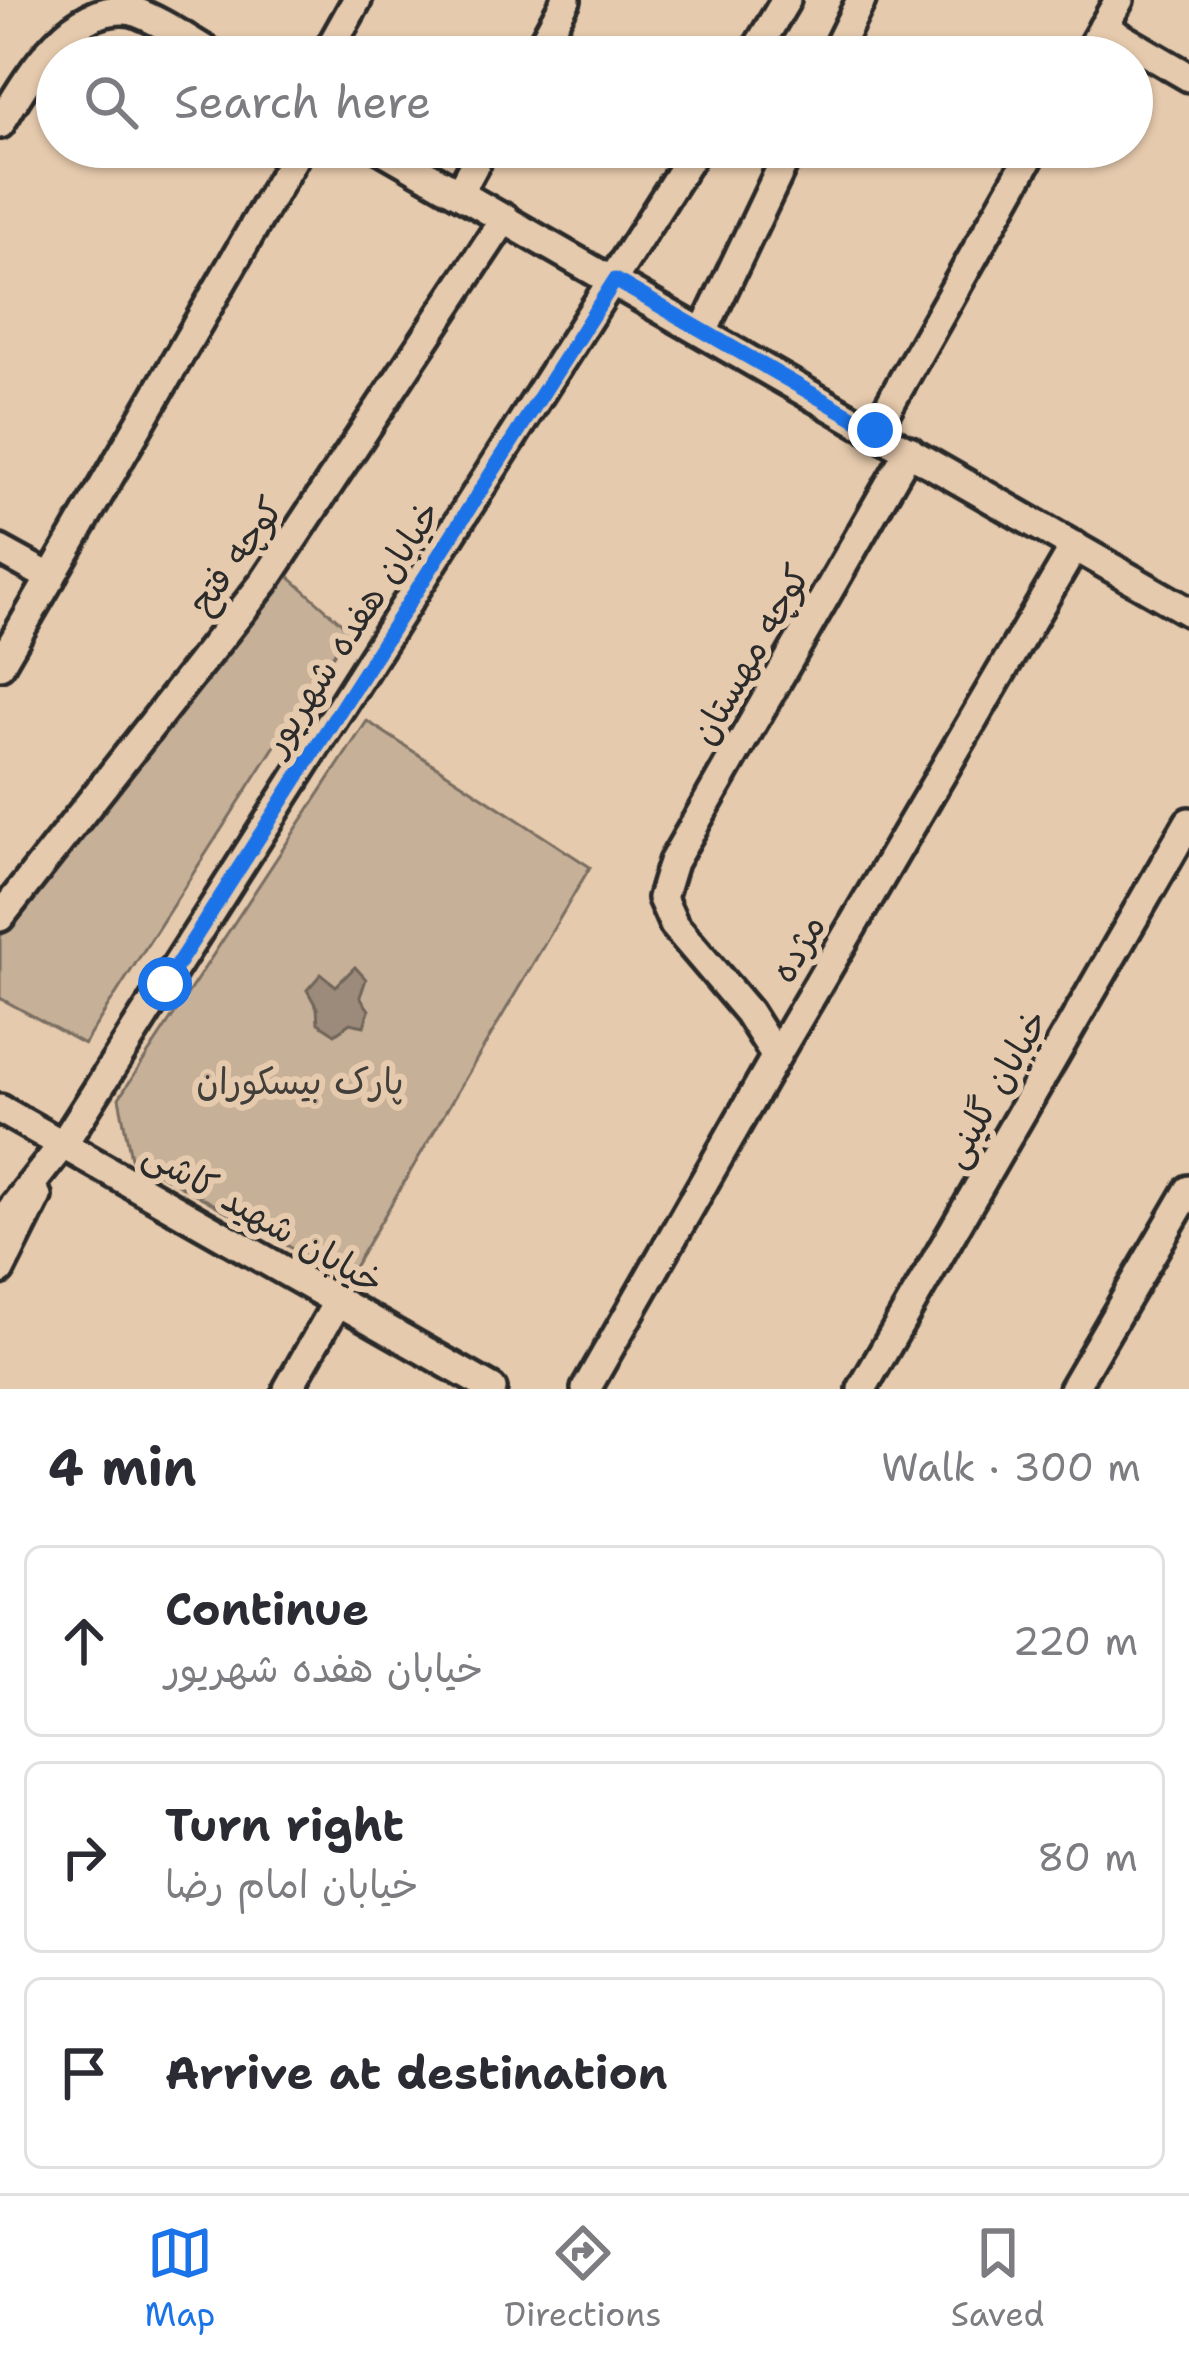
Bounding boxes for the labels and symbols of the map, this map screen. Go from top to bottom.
route end [848,403,902,457]
street label: کوچه فتح [176,487,295,624]
street label: خیابان هفده شهریور [249,491,452,766]
street label: کوچه مهستان [679,555,822,753]
street label: مژده [758,905,837,991]
route start [138,957,192,1011]
street label: خیابان گلینی [929,1000,1059,1176]
park label: پارک بیسکوران [196,1057,404,1106]
street label: خیابان شهید کاشی [135,1129,393,1306]

